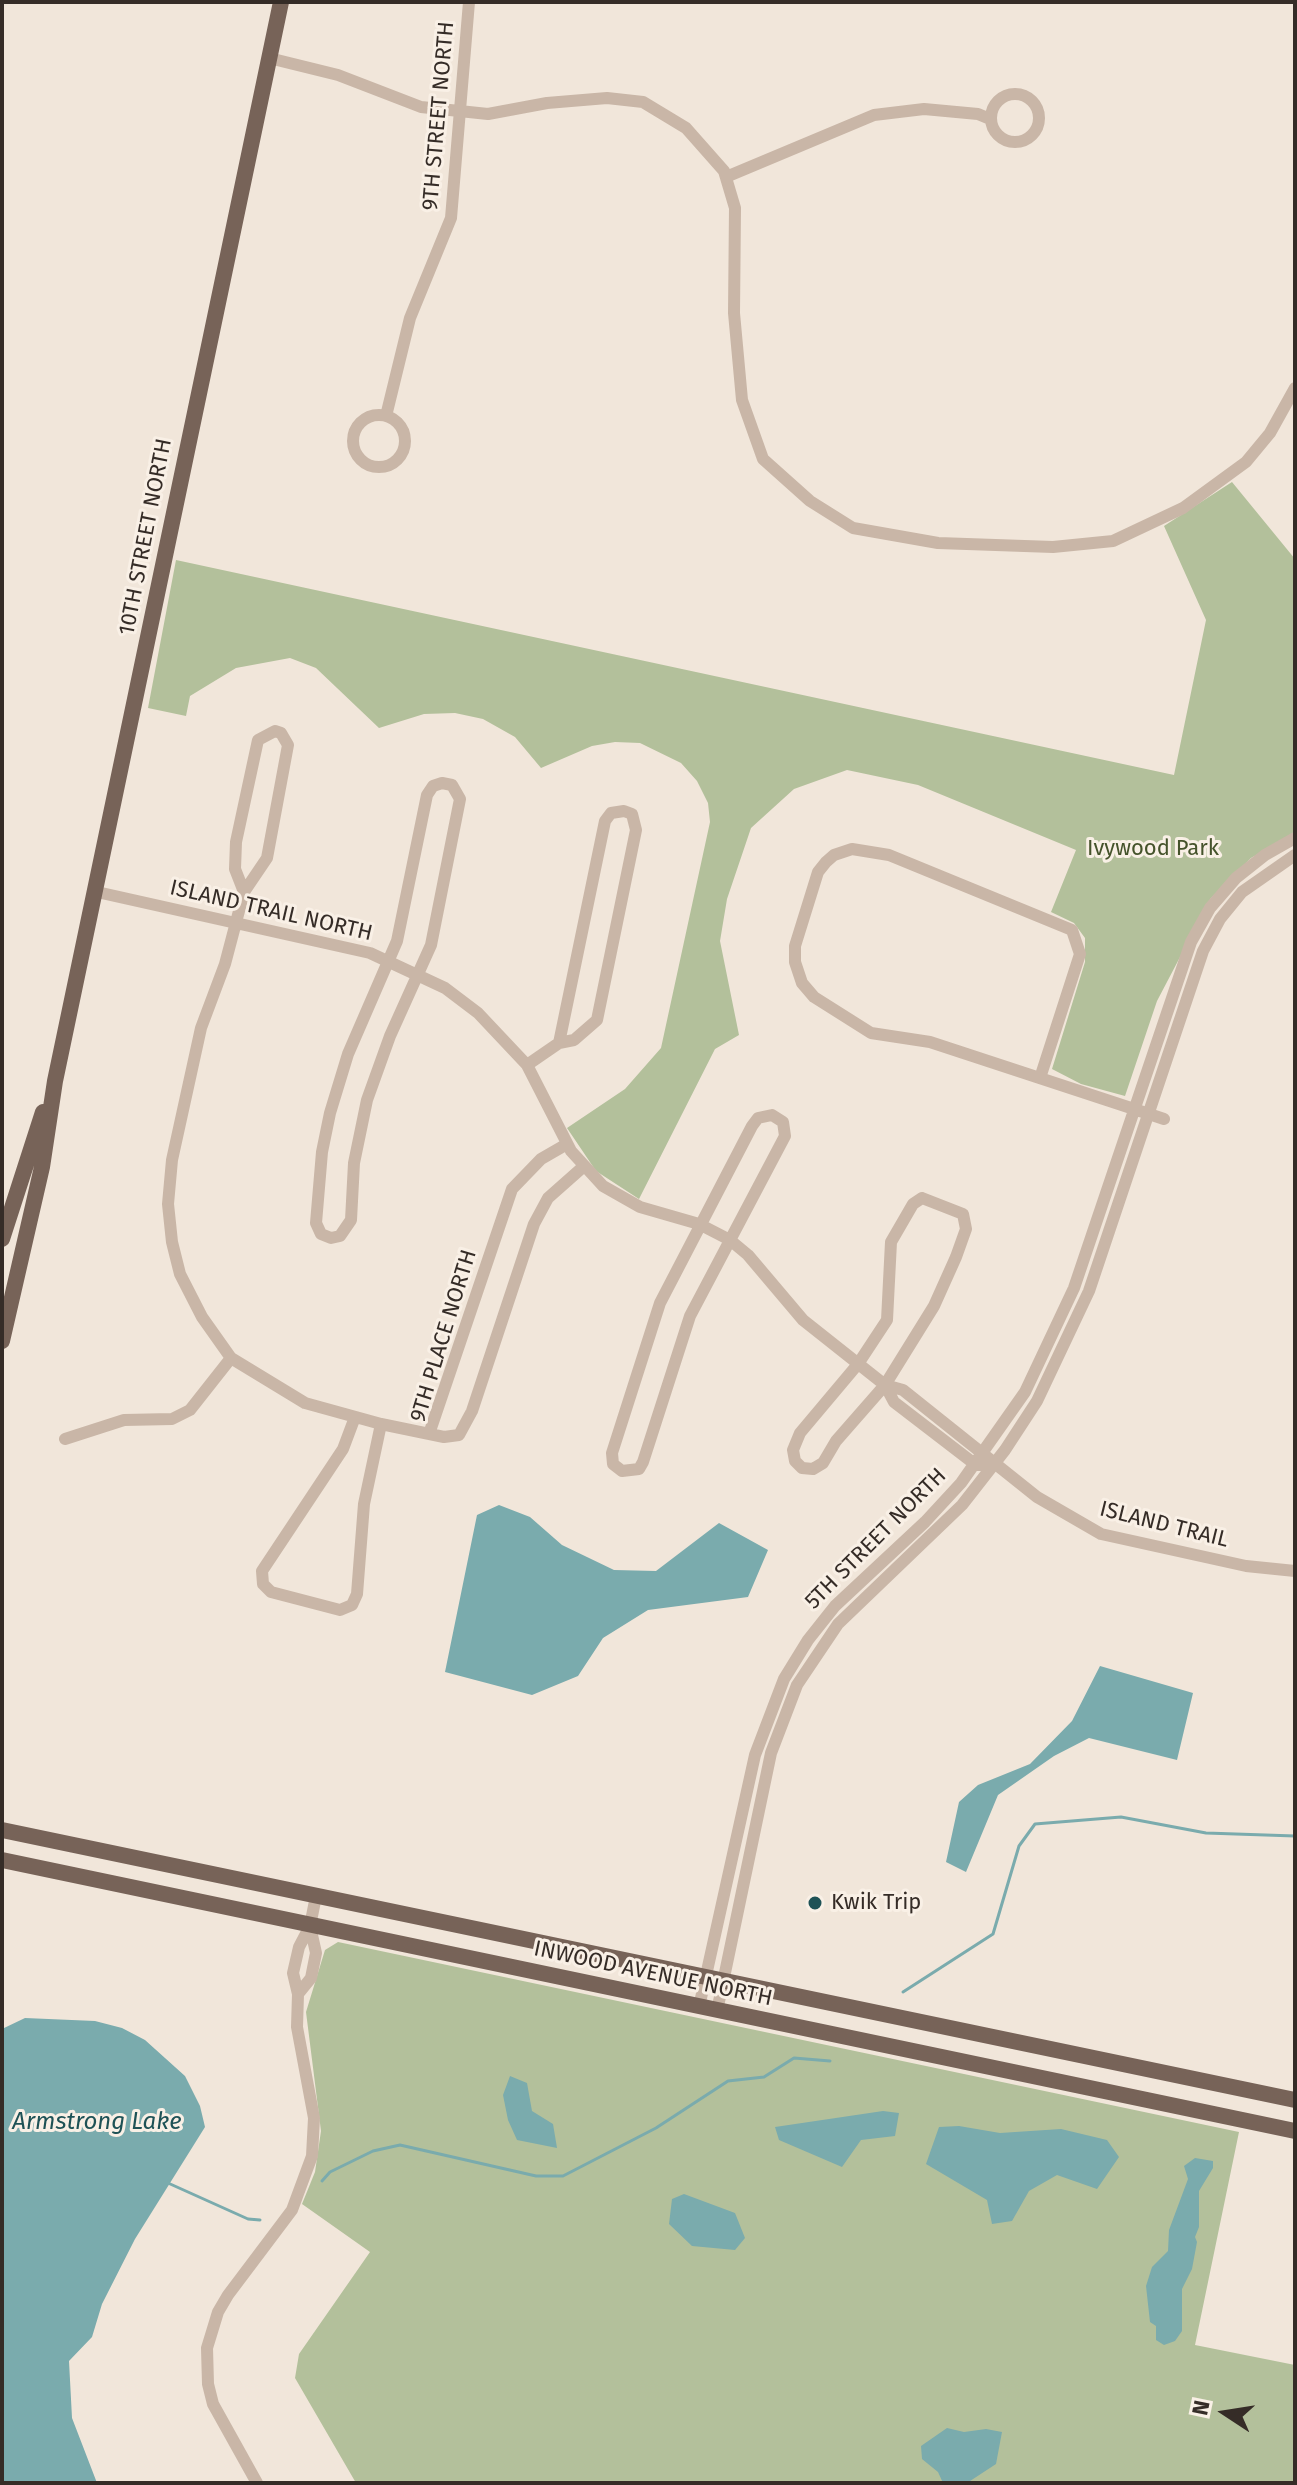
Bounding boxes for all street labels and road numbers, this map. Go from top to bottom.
street label: 9TH STREET NORTH [418,20,460,212]
street label: 10TH STREET NORTH [114,436,178,638]
street label: ISLAND TRAIL NORTH [167,875,375,947]
street label: 9TH PLACE NORTH [405,1247,483,1425]
street label: 5TH STREET NORTH [800,1463,952,1615]
street label: ISLAND TRAIL [1097,1496,1231,1554]
street label: INWOOD AVENUE NORTH [531,1936,775,2012]

